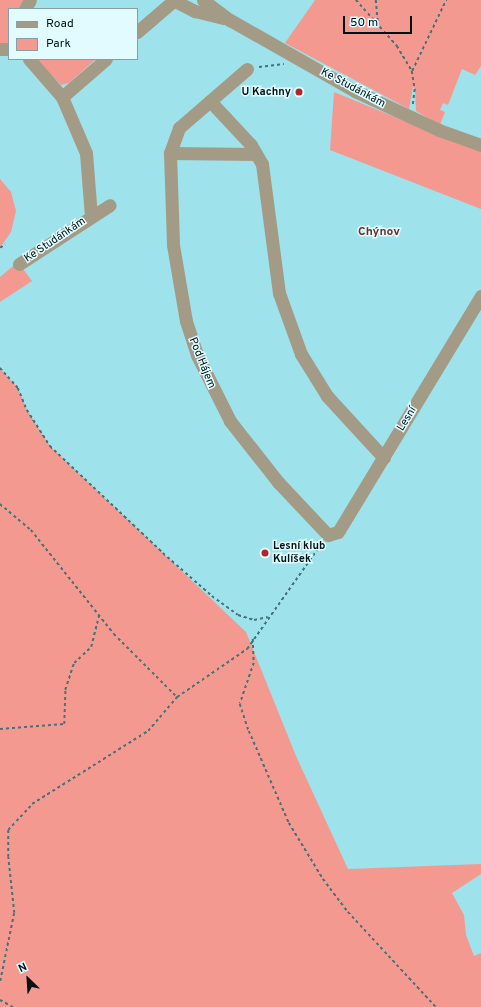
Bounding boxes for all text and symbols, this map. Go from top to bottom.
legend [8,8,138,60]
scale bar [345,8,414,34]
text: 50 m [350,15,378,31]
text: Road [46,16,74,32]
text: Park [46,36,71,52]
street label: Ke Studánkám [319,65,387,111]
place label: U Kachny [242,85,291,99]
marker: U Kachny [294,87,304,97]
street label: Ke Studánkám [22,215,88,265]
district label: Chýnov [358,226,400,240]
street label: Pod Hájem [186,336,218,390]
street label: Lesní [395,404,419,434]
place label: Lesní klub Kulíšek [273,540,325,566]
marker: Lesní klub Kulíšek [260,548,270,558]
north arrow [8,959,48,999]
text: N [16,960,29,976]

